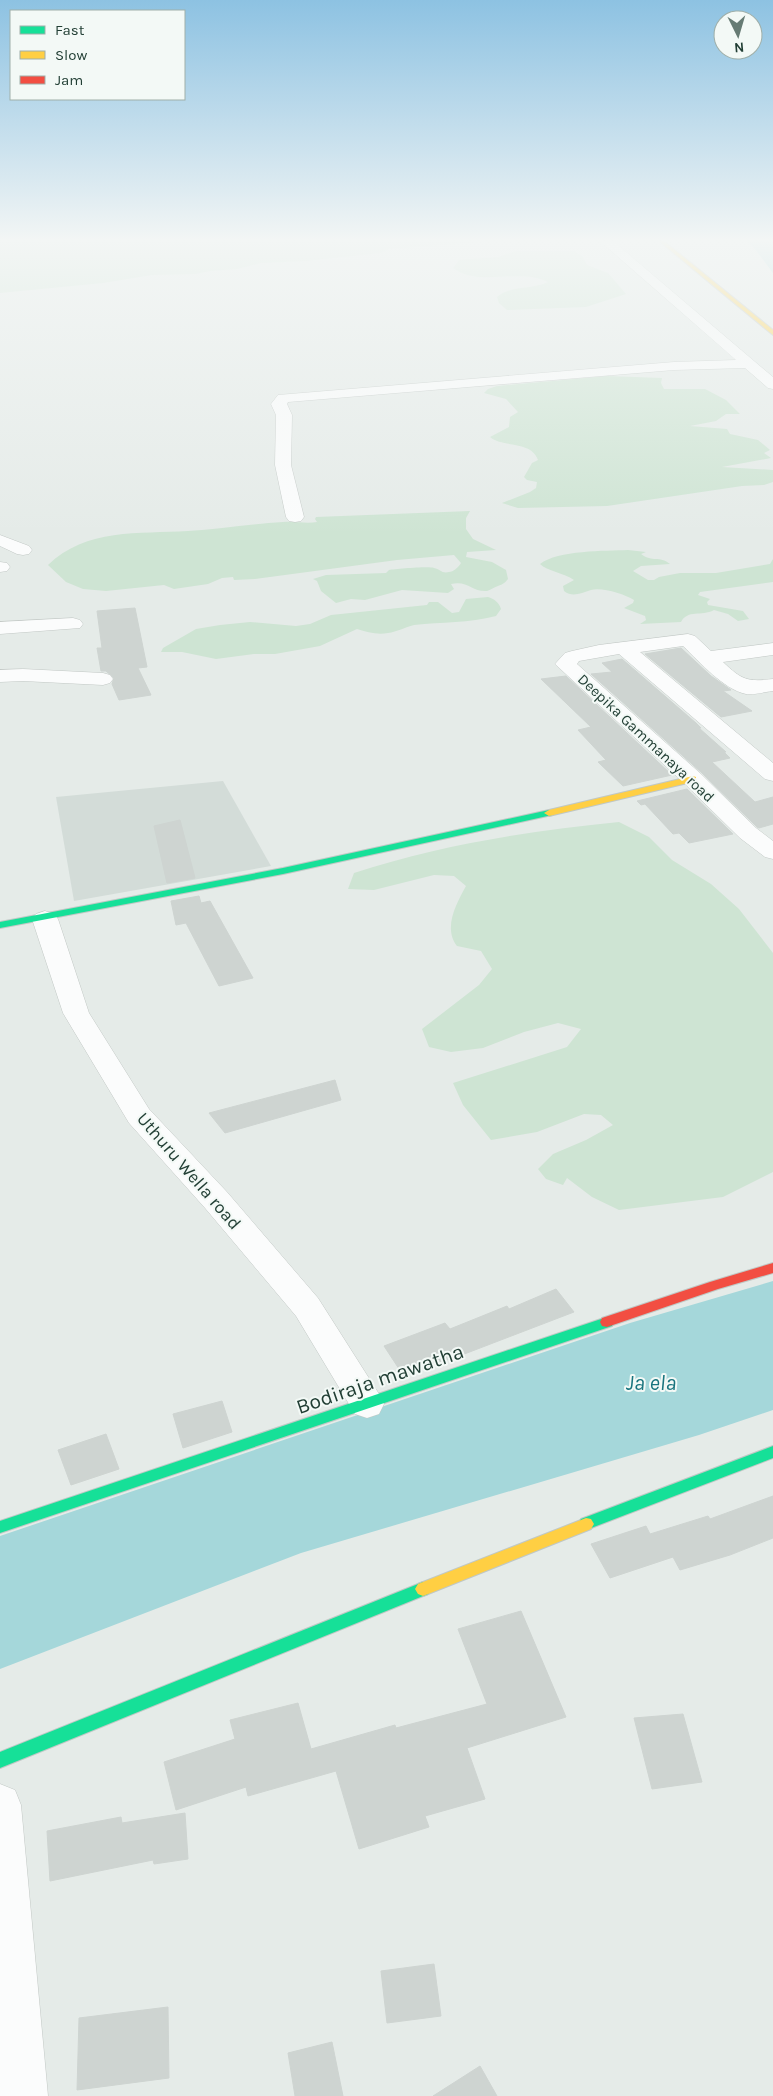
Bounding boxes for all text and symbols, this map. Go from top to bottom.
legend [10,10,185,100]
north arrow [713,10,763,60]
text: Fast [55,21,85,39]
text: N [733,39,745,56]
text: Slow [55,46,87,64]
text: Jam [55,71,83,89]
street label: Deepika Gammanaya road [574,670,718,806]
street label: Uthuru Wella road [132,1108,246,1234]
street label: Bodiraja mawatha [293,1339,467,1419]
water label: Ja ela [626,1370,676,1396]

